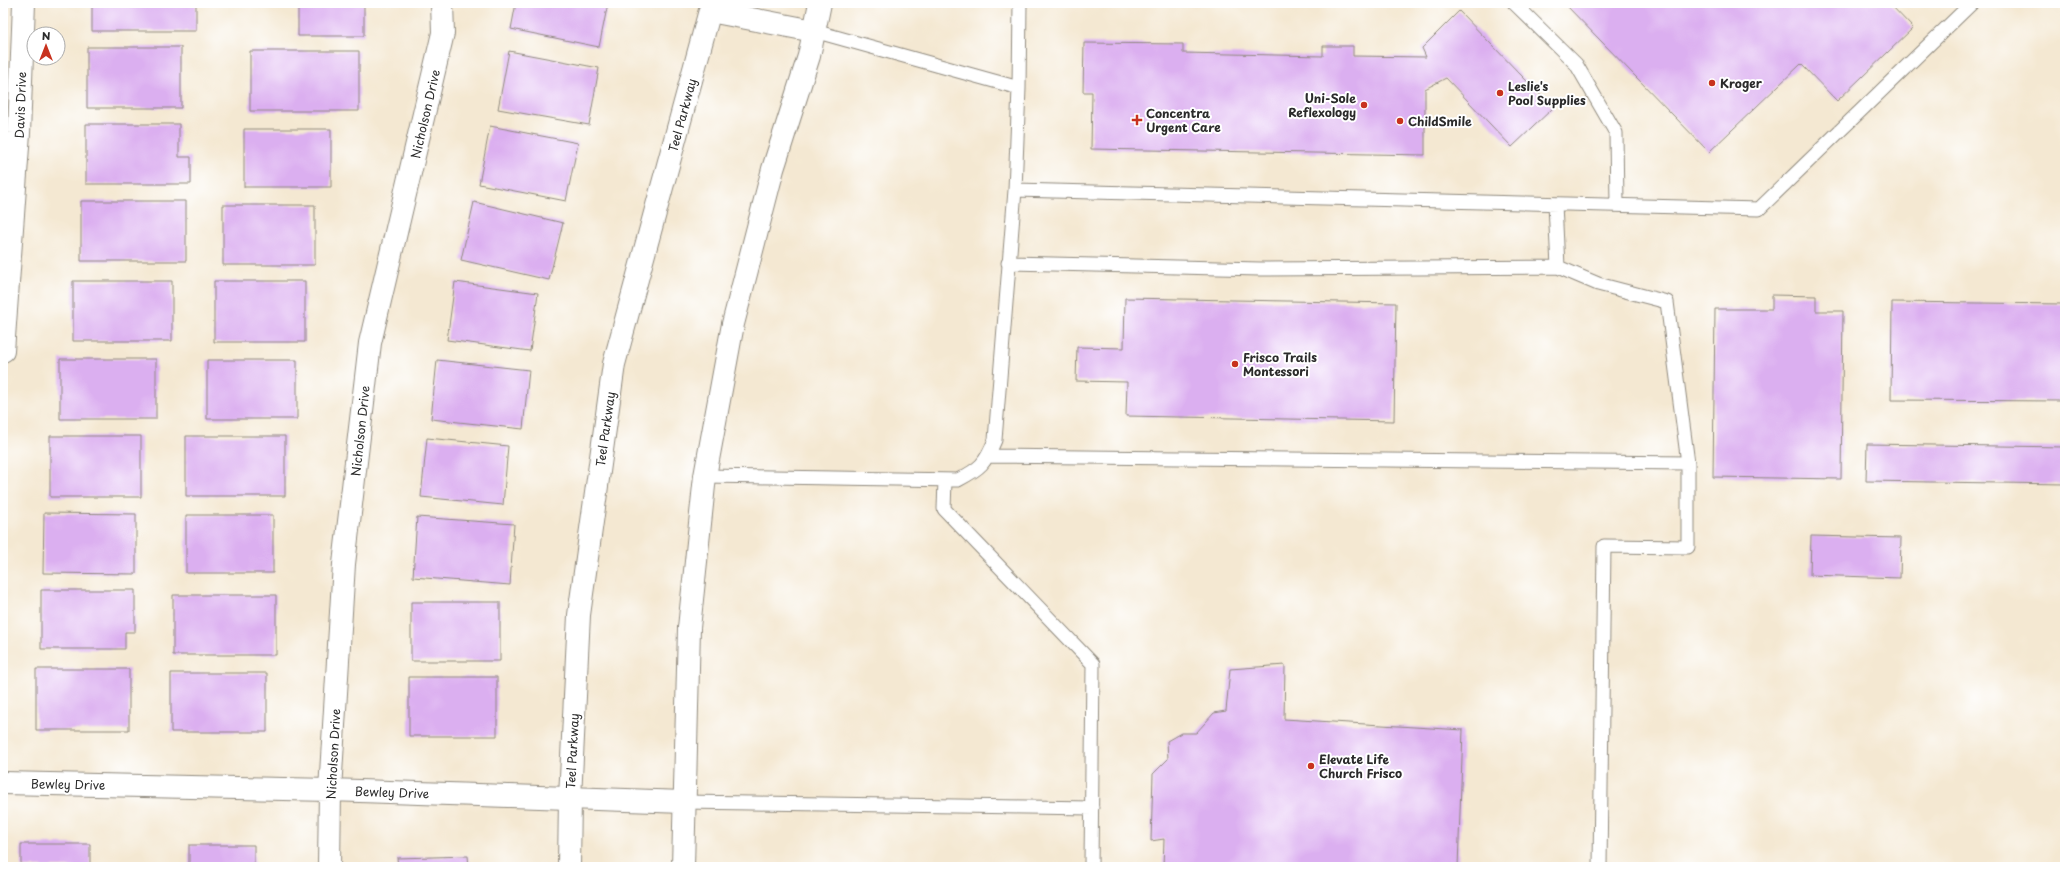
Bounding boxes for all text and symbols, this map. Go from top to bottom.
north arrow [26,26,66,66]
text: N [42,27,51,44]
street label: Nicholson Drive [406,68,444,160]
street label: Davis Drive [10,71,30,139]
place label: Kroger [1720,74,1763,92]
street label: Teel Parkway [664,76,700,154]
place label: Leslie's Pool Supplies [1508,77,1586,109]
marker: Kroger [1707,78,1717,88]
marker: Leslie's Pool Supplies [1495,88,1505,98]
place label: Uni-Sole Reflexology [1288,89,1356,121]
marker: Uni-Sole Reflexology [1359,100,1369,110]
place label: Concentra Urgent Care [1146,104,1221,136]
place label: ChildSmile [1408,112,1472,130]
marker: Concentra Urgent Care [1131,114,1143,126]
marker: ChildSmile [1395,116,1405,126]
place label: Frisco Trails Montessori [1243,348,1317,380]
marker: Frisco Trails Montessori [1230,359,1240,369]
street label: Nicholson Drive [346,385,374,477]
street label: Teel Parkway [591,390,619,468]
street label: Nicholson Drive [322,708,344,800]
street label: Teel Parkway [561,713,583,789]
place label: Elevate Life Church Frisco [1319,750,1402,782]
marker: Elevate Life Church Frisco [1306,761,1316,771]
street label: Bewley Drive [31,774,106,794]
street label: Bewley Drive [354,782,430,802]

